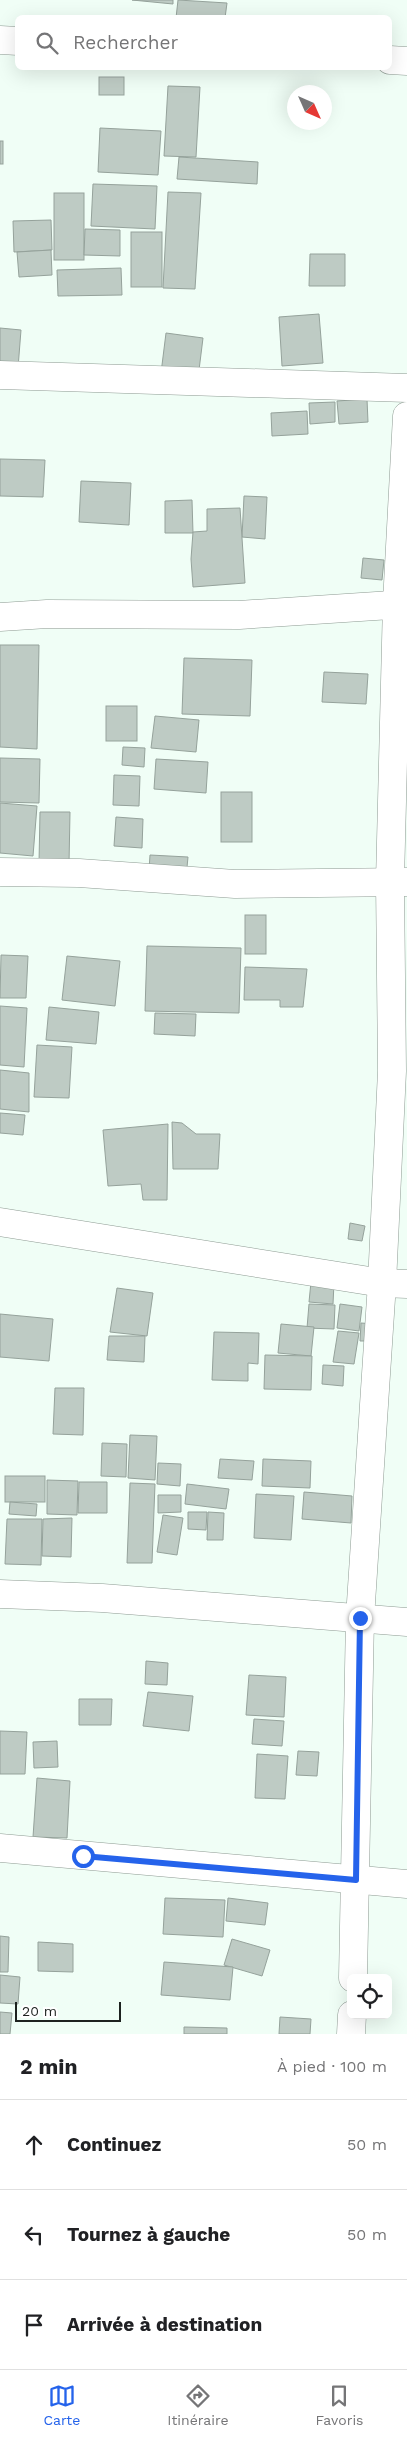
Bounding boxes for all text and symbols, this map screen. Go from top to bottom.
search box [15,15,392,70]
icon: search [33,29,61,57]
text: Rechercher [73,31,178,54]
north arrow [287,85,332,130]
route end [349,1607,372,1630]
route start [72,1845,95,1868]
map controls [347,1974,392,2019]
button: locate [347,1974,392,2019]
scale bar [15,1999,121,2022]
text: 20 m [22,2003,57,2019]
text: 2 min [20,2054,77,2079]
text: À pied · 100 m [277,2057,387,2076]
icon: ahead [20,2131,48,2159]
text: Continuez [67,2133,161,2156]
text: 50 m [347,2135,387,2154]
icon: left [20,2221,48,2249]
text: Tournez à gauche [67,2223,230,2246]
text: 50 m [347,2225,387,2244]
icon: arrive [20,2311,48,2339]
text: Arrivée à destination [67,2313,262,2336]
tab: Carte [44,2382,80,2428]
tab: Itinéraire [167,2382,228,2428]
tab: Favoris [315,2382,364,2428]

